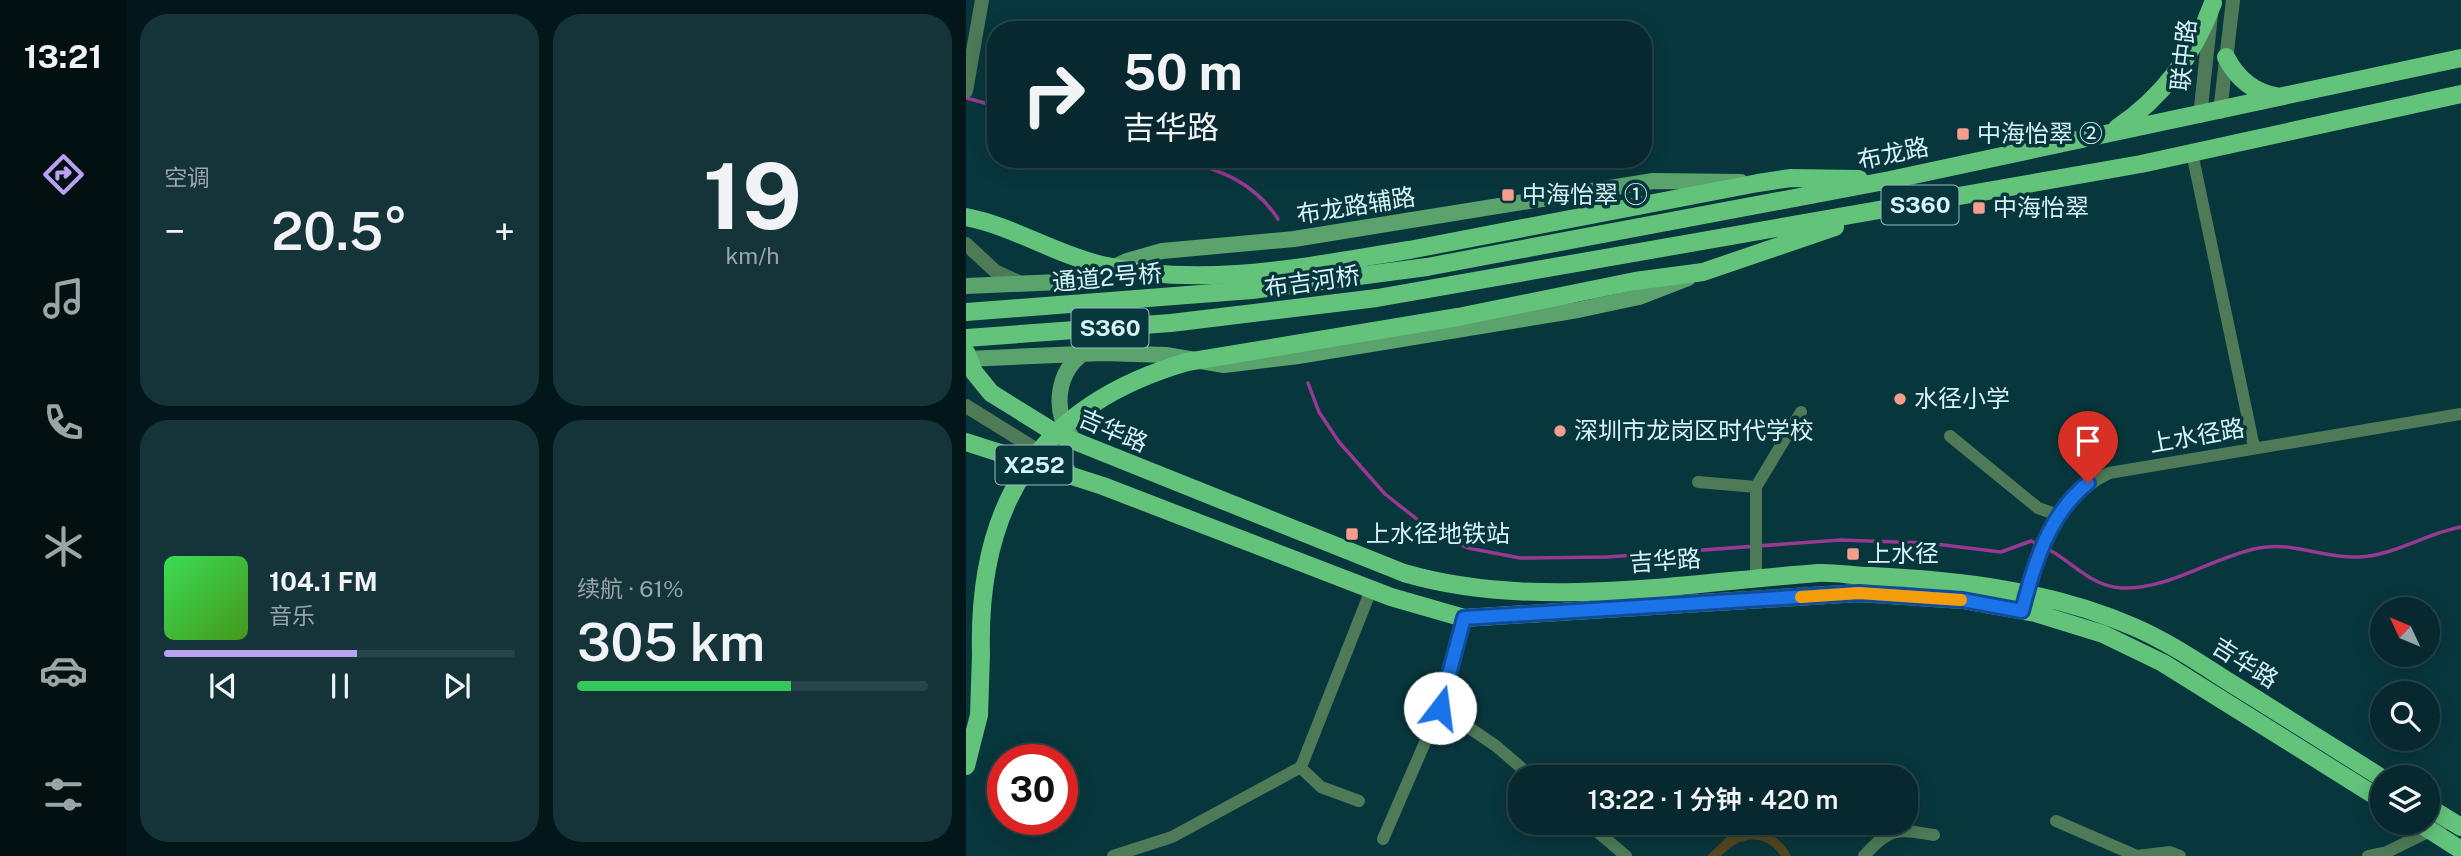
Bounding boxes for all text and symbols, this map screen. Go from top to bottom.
street label: 联中路 [2165,18,2201,92]
text: 13:21 [24,38,102,75]
text: 50 m [1123,43,1243,101]
icon: right [1008,49,1099,140]
text: 吉华路 [1123,109,1219,146]
place label: 中海怡翠 ② [1977,119,2103,147]
marker: 中海怡翠 ② [1955,126,1971,142]
street label: 布龙路 [1855,132,1931,174]
text: 19 [703,143,802,249]
icon: directions [39,150,88,199]
text: 空调 [164,164,210,191]
place label: 中海怡翠 ① [1522,180,1648,208]
street label: 布龙路辅路 [1294,182,1417,228]
road number: S360 [1882,186,1958,224]
marker: 中海怡翠 ① [1500,187,1516,203]
place label: 中海怡翠 [1993,193,2089,221]
marker: 中海怡翠 [1971,200,1987,216]
text: 20.5° [271,201,408,262]
text: − [164,209,185,254]
text: + [494,209,515,254]
text: km/h [725,242,780,269]
street label: 通道2号桥 [1051,258,1163,296]
street label: 布吉河桥 [1262,260,1361,302]
icon: music [39,274,88,323]
road number: S360 [1072,308,1148,348]
place label: 水径小学 [1914,384,2010,412]
marker: 水径小学 [1892,391,1908,407]
icon: phone [39,398,88,447]
street label: 吉华路 [1075,403,1152,457]
pin [2058,411,2118,483]
street label: 上水径路 [2147,413,2247,457]
place label: 深圳市龙岗区时代学校 [1574,416,1814,444]
icon: arrive [2069,422,2107,460]
marker: 深圳市龙岗区时代学校 [1552,423,1568,439]
road number: X252 [995,446,1072,485]
place label: 上水径地铁站 [1366,519,1510,547]
icon: climate [39,522,88,571]
marker: 上水径地铁站 [1344,526,1360,542]
place label: 上水径 [1867,539,1939,567]
street label: 吉华路 [1628,544,1702,576]
marker: 上水径 [1845,546,1861,562]
text: 104.1 FM [269,566,378,597]
text: 续航 · 61% [577,575,684,602]
north arrow [2370,597,2440,667]
map controls [2370,597,2440,835]
text: 音乐 [269,602,315,629]
text: 305 km [577,612,765,673]
street label: 吉华路 [2208,631,2283,693]
icon: car [39,646,88,695]
icon: previous [204,667,242,705]
icon: pause [321,667,359,705]
icon: next [438,667,476,705]
position arrow [1403,671,1477,745]
button: search [2370,681,2440,751]
speed limit sign: 30 [987,744,1078,835]
button: layers [2370,765,2440,835]
icon: filters [39,770,88,819]
text: 13:22 · 1 分钟 · 420 m [1588,784,1838,815]

